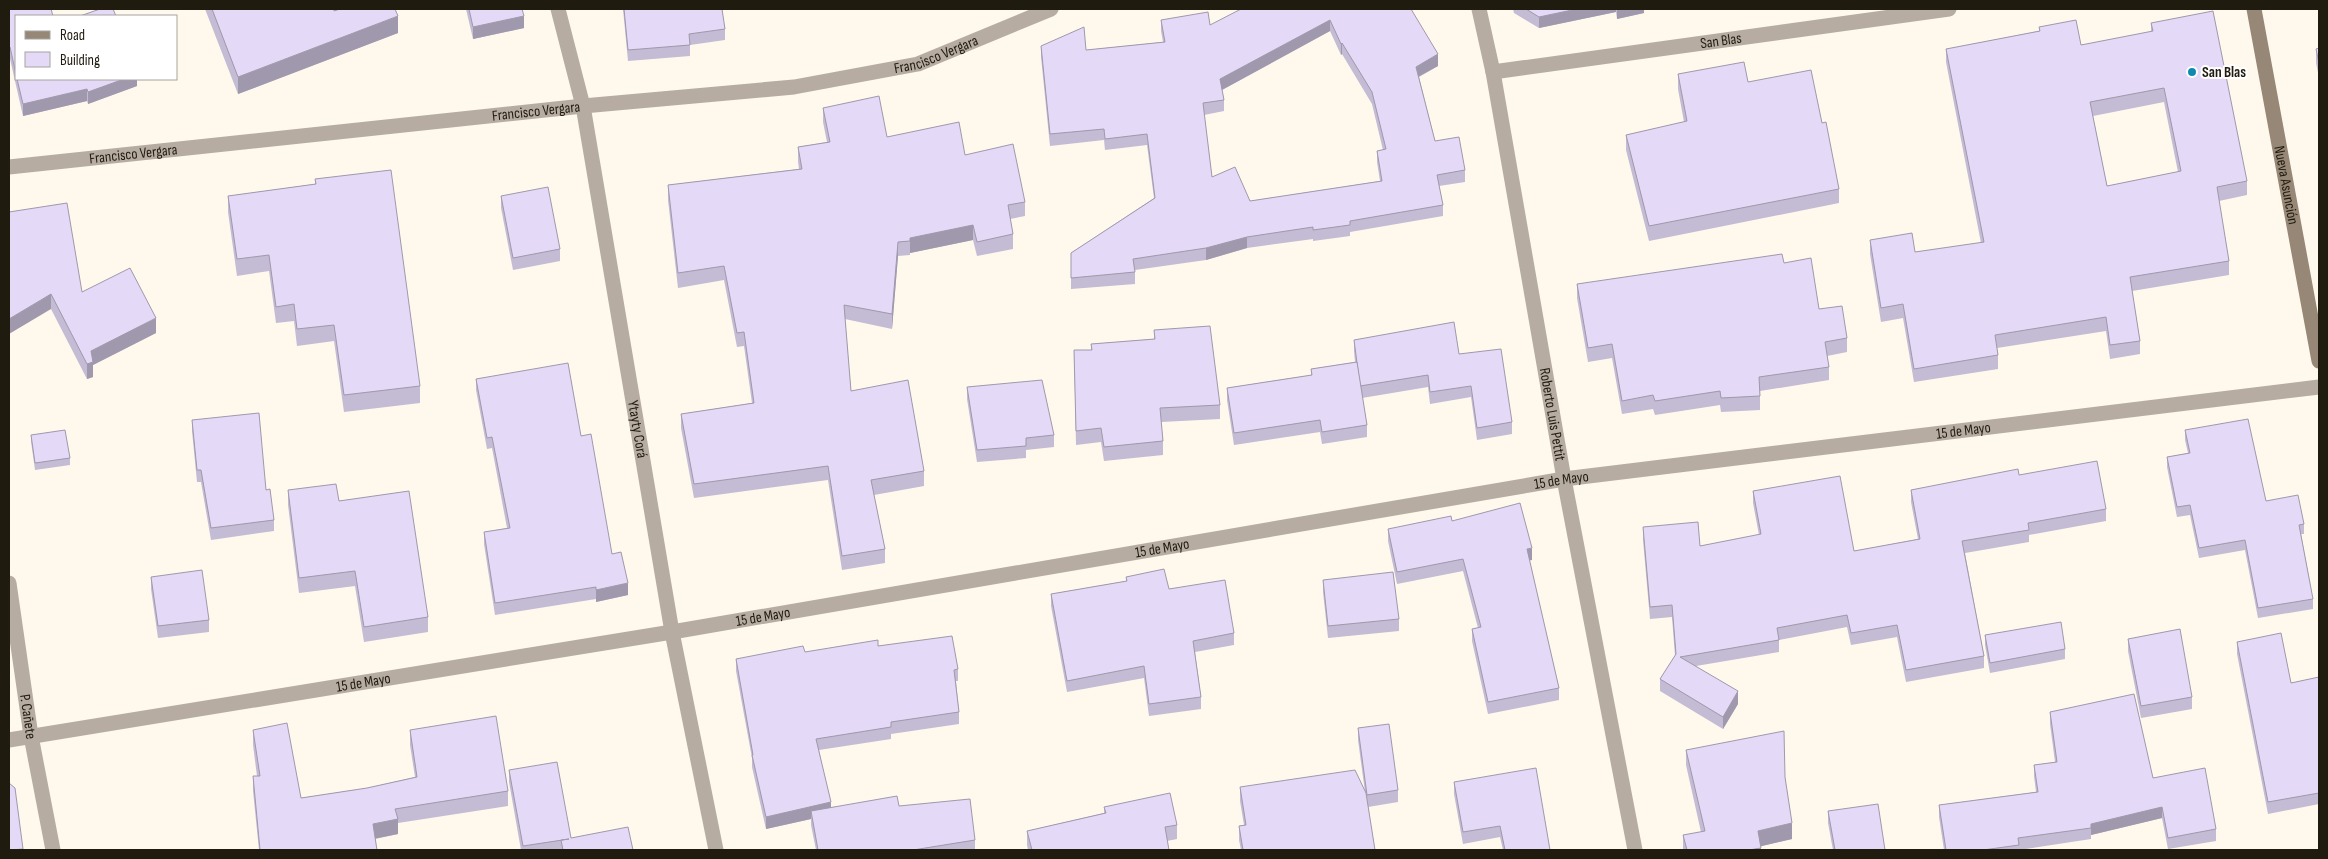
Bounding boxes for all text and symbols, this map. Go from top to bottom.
legend [15,15,178,80]
text: Road [60,26,85,45]
street label: San Blas [1699,29,1743,53]
street label: Francisco Vergara [892,31,981,78]
text: Building [60,51,100,70]
place label: San Blas [2202,63,2246,82]
marker: San Blas [2186,66,2198,78]
street label: Francisco Vergara [491,97,581,126]
street label: Francisco Vergara [88,140,179,168]
street label: Nueva Asunción [2269,144,2303,226]
street label: Roberto Luis Pettit [1535,366,1570,463]
street label: Ytayty Corá [623,399,651,460]
street label: 15 de Mayo [1935,418,1992,444]
street label: 15 de Mayo [1533,467,1590,494]
street label: 15 de Mayo [1134,534,1191,562]
street label: 15 de Mayo [734,603,792,631]
street label: 15 de Mayo [335,669,392,697]
street label: P. Cañete [15,693,40,741]

